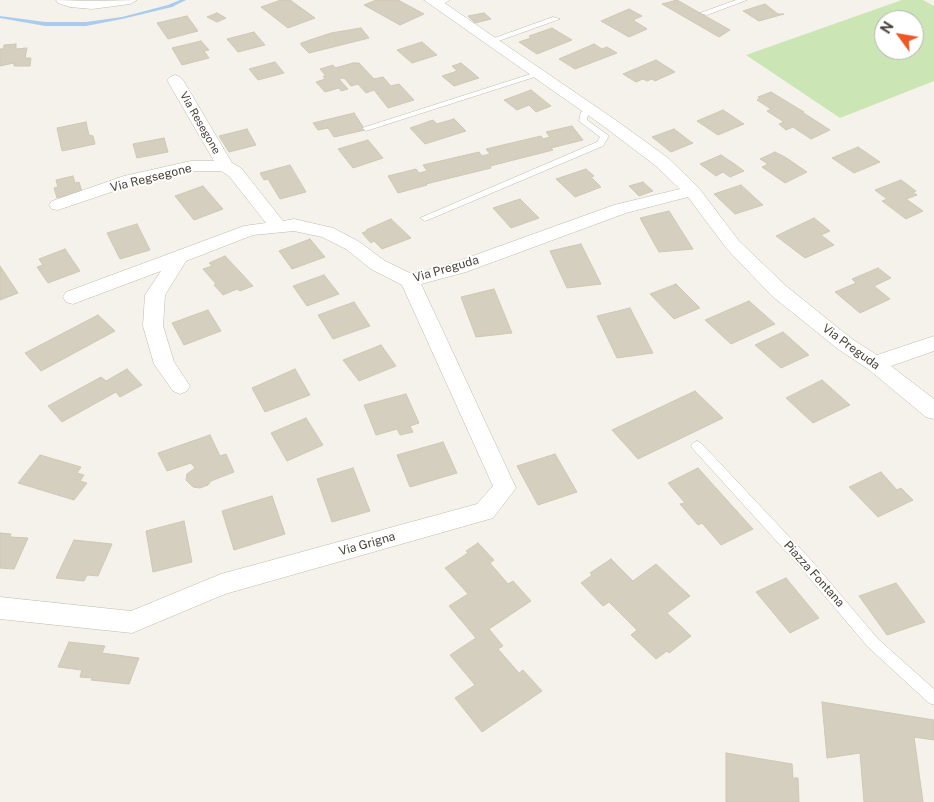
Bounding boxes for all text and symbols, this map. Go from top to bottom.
north arrow [874,10,924,60]
text: N [877,19,897,36]
street label: Via Resegone [177,90,223,156]
street label: Via Regsegone [109,161,193,195]
street label: Via Preguda [412,253,480,285]
street label: Via Preguda [819,321,883,373]
street label: Via Grigna [337,529,397,559]
street label: Piazza Fontana [781,538,847,610]

